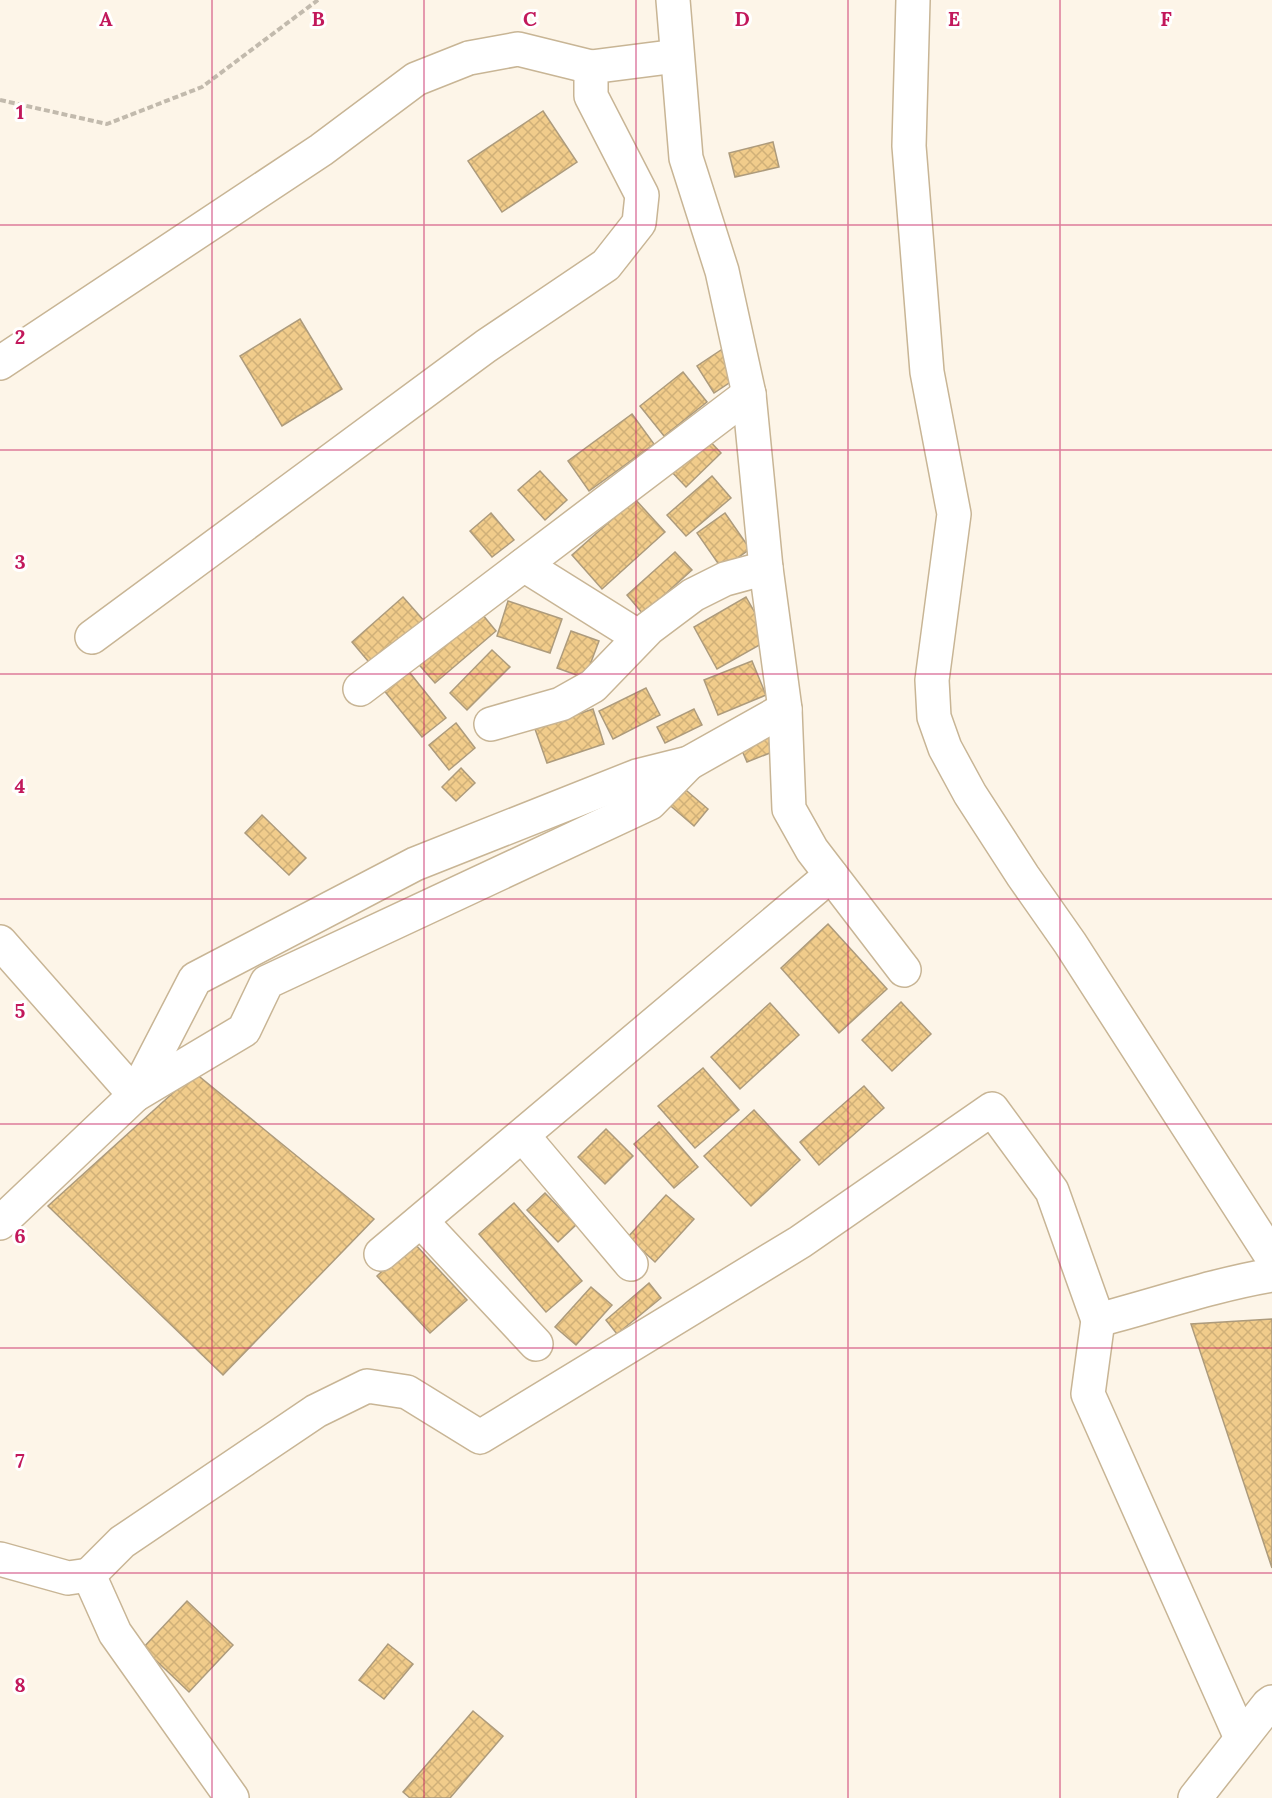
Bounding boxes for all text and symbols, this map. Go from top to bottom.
text: A [99,6,113,31]
text: B [311,6,325,31]
text: C [523,6,537,31]
text: D [734,6,750,31]
text: E [948,6,960,31]
text: F [1160,6,1172,31]
text: 1 [16,99,24,124]
text: 2 [15,324,25,349]
text: 3 [14,549,26,574]
text: 4 [15,773,26,798]
text: 5 [15,998,26,1023]
text: 6 [14,1223,26,1248]
text: 7 [15,1448,25,1473]
text: 8 [14,1672,26,1697]

